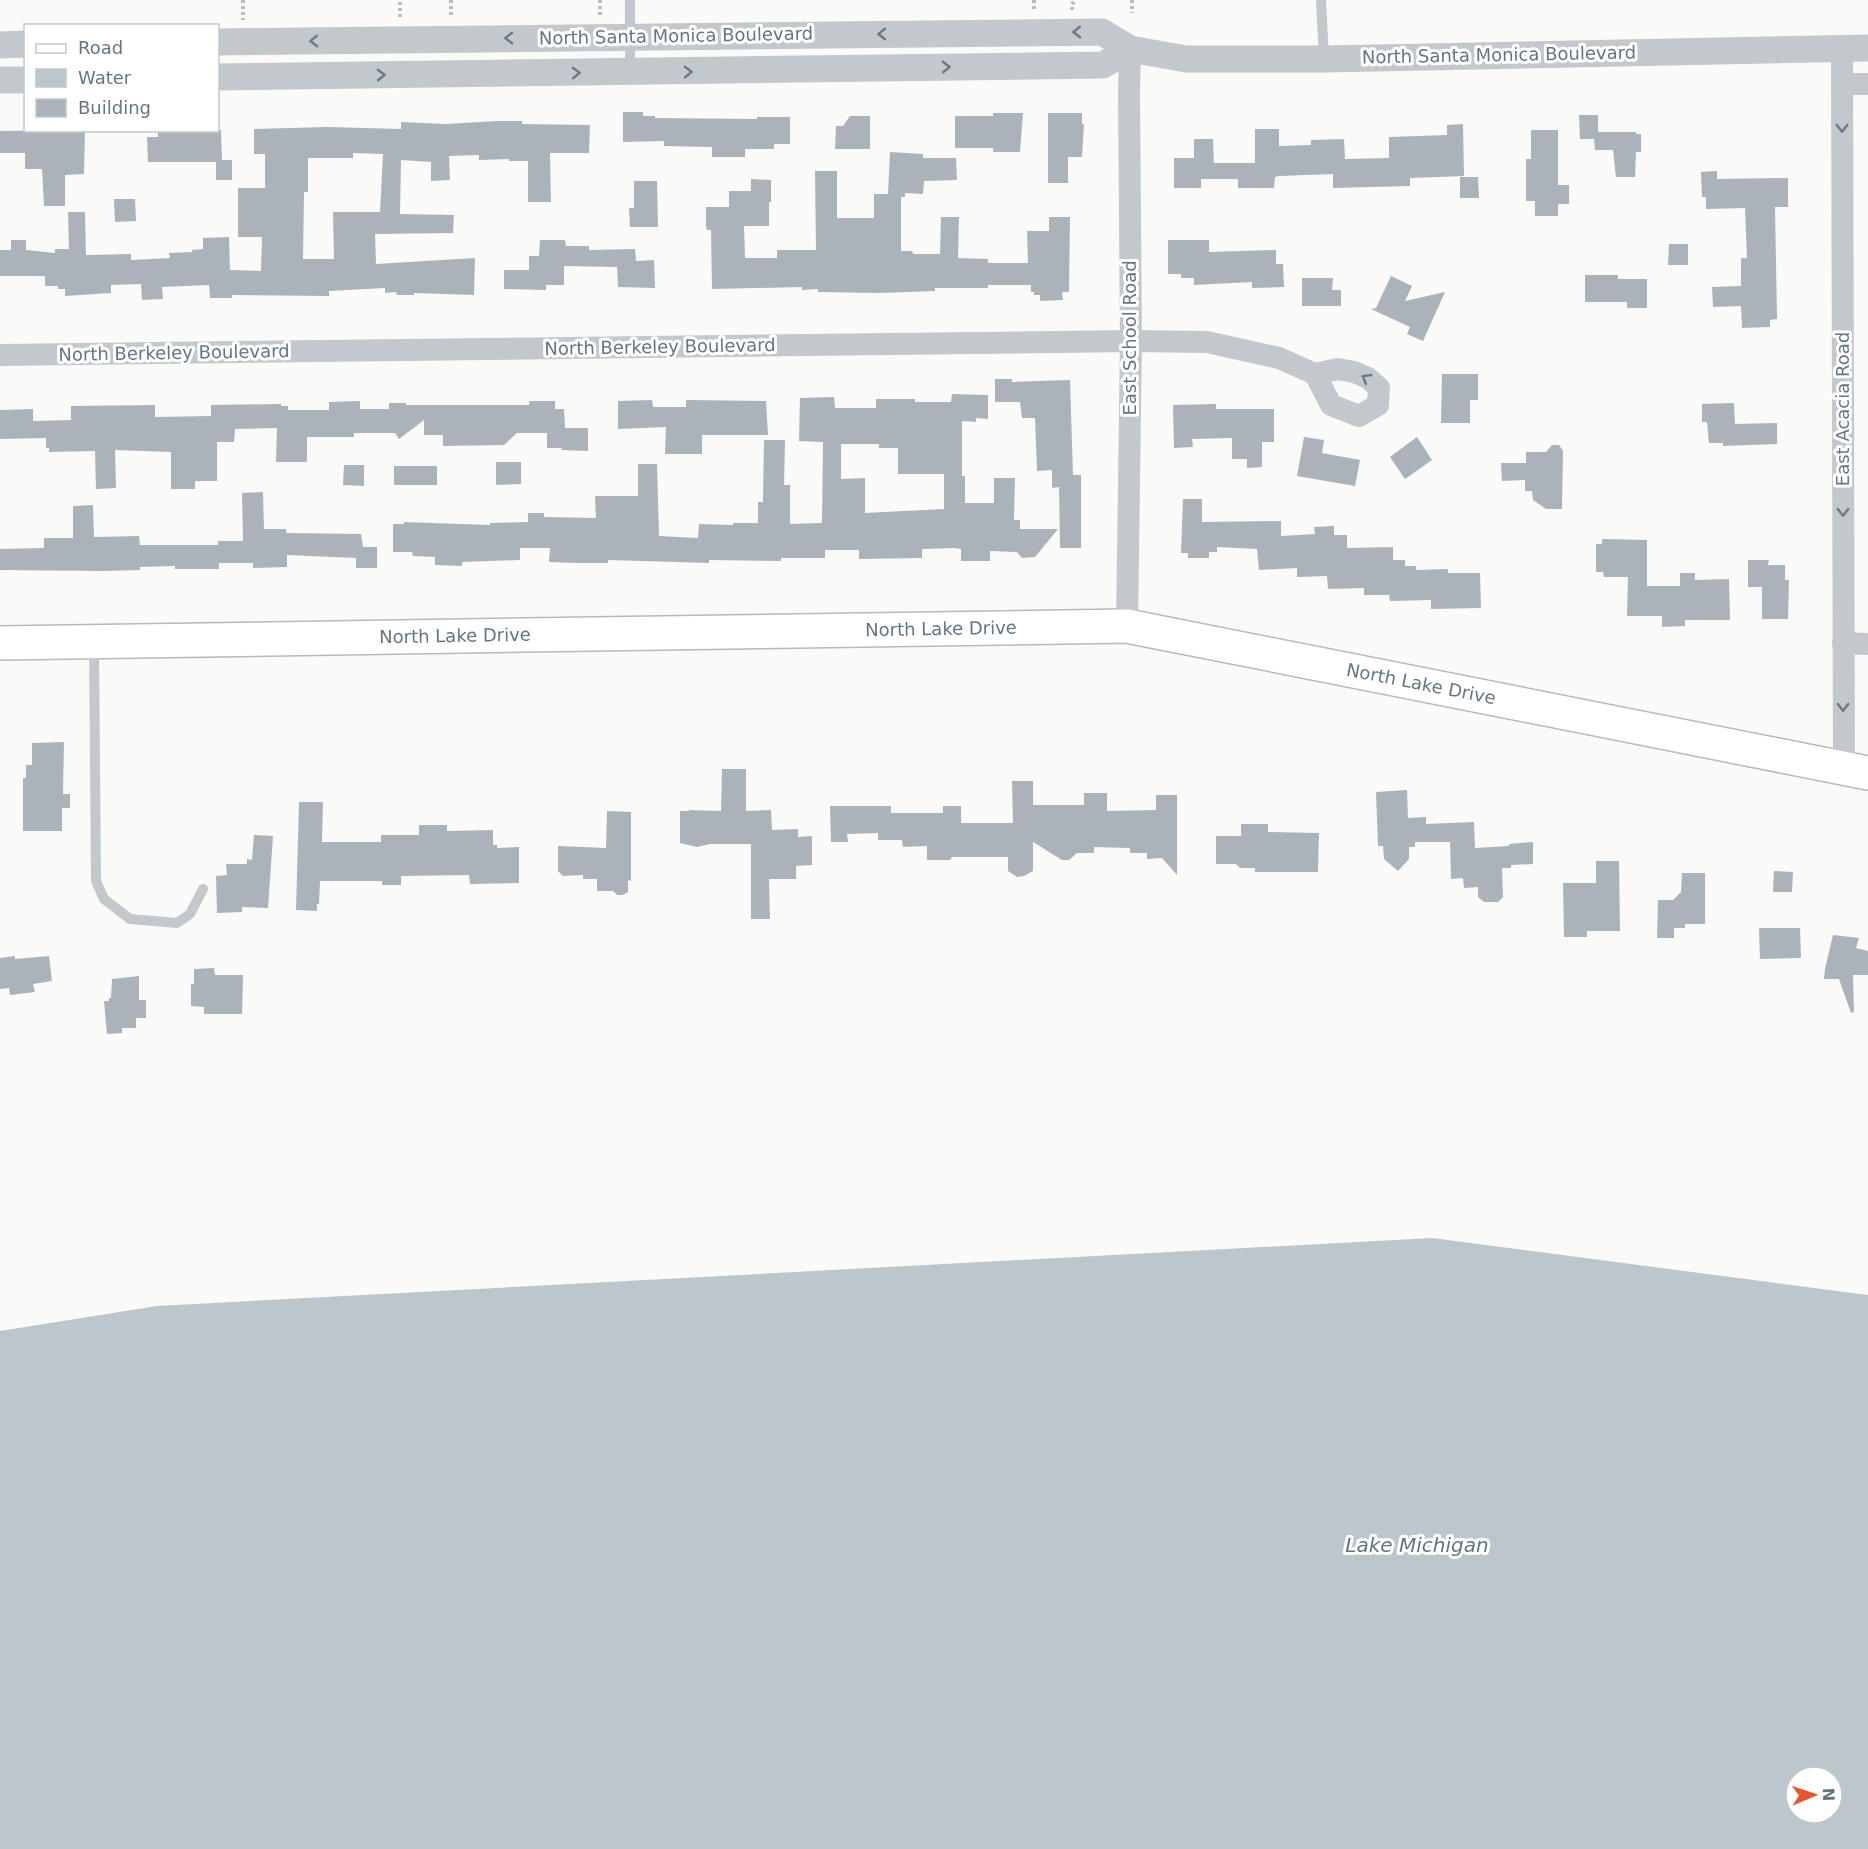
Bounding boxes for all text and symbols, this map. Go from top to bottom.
street label: North Santa Monica Boulevard [539,23,813,48]
legend [24,24,219,132]
one-way arrow [1072,26,1081,38]
one-way arrow [877,28,886,40]
one-way arrow [504,32,513,44]
one-way arrow [309,35,318,47]
text: Road [78,37,123,58]
street label: North Santa Monica Boulevard [1362,42,1636,67]
one-way arrow [942,61,951,73]
one-way arrow [684,65,693,78]
text: Water [78,67,132,88]
one-way arrow [571,67,580,79]
one-way arrow [376,69,385,82]
text: Building [78,97,151,118]
one-way arrow [1836,124,1848,133]
street label: East School Road [1119,260,1140,416]
street label: East Acacia Road [1832,332,1853,486]
street label: North Berkeley Boulevard [544,334,776,359]
street label: North Berkeley Boulevard [58,340,290,365]
one-way arrow [1362,374,1372,386]
one-way arrow [1837,508,1849,517]
street label: North Lake Drive [865,617,1017,640]
street label: North Lake Drive [379,624,531,647]
street label: North Lake Drive [1345,659,1498,708]
one-way arrow [1837,703,1849,712]
water label: Lake Michigan [1345,1533,1489,1557]
north arrow [1784,1765,1844,1825]
text: N [1819,1787,1838,1802]

